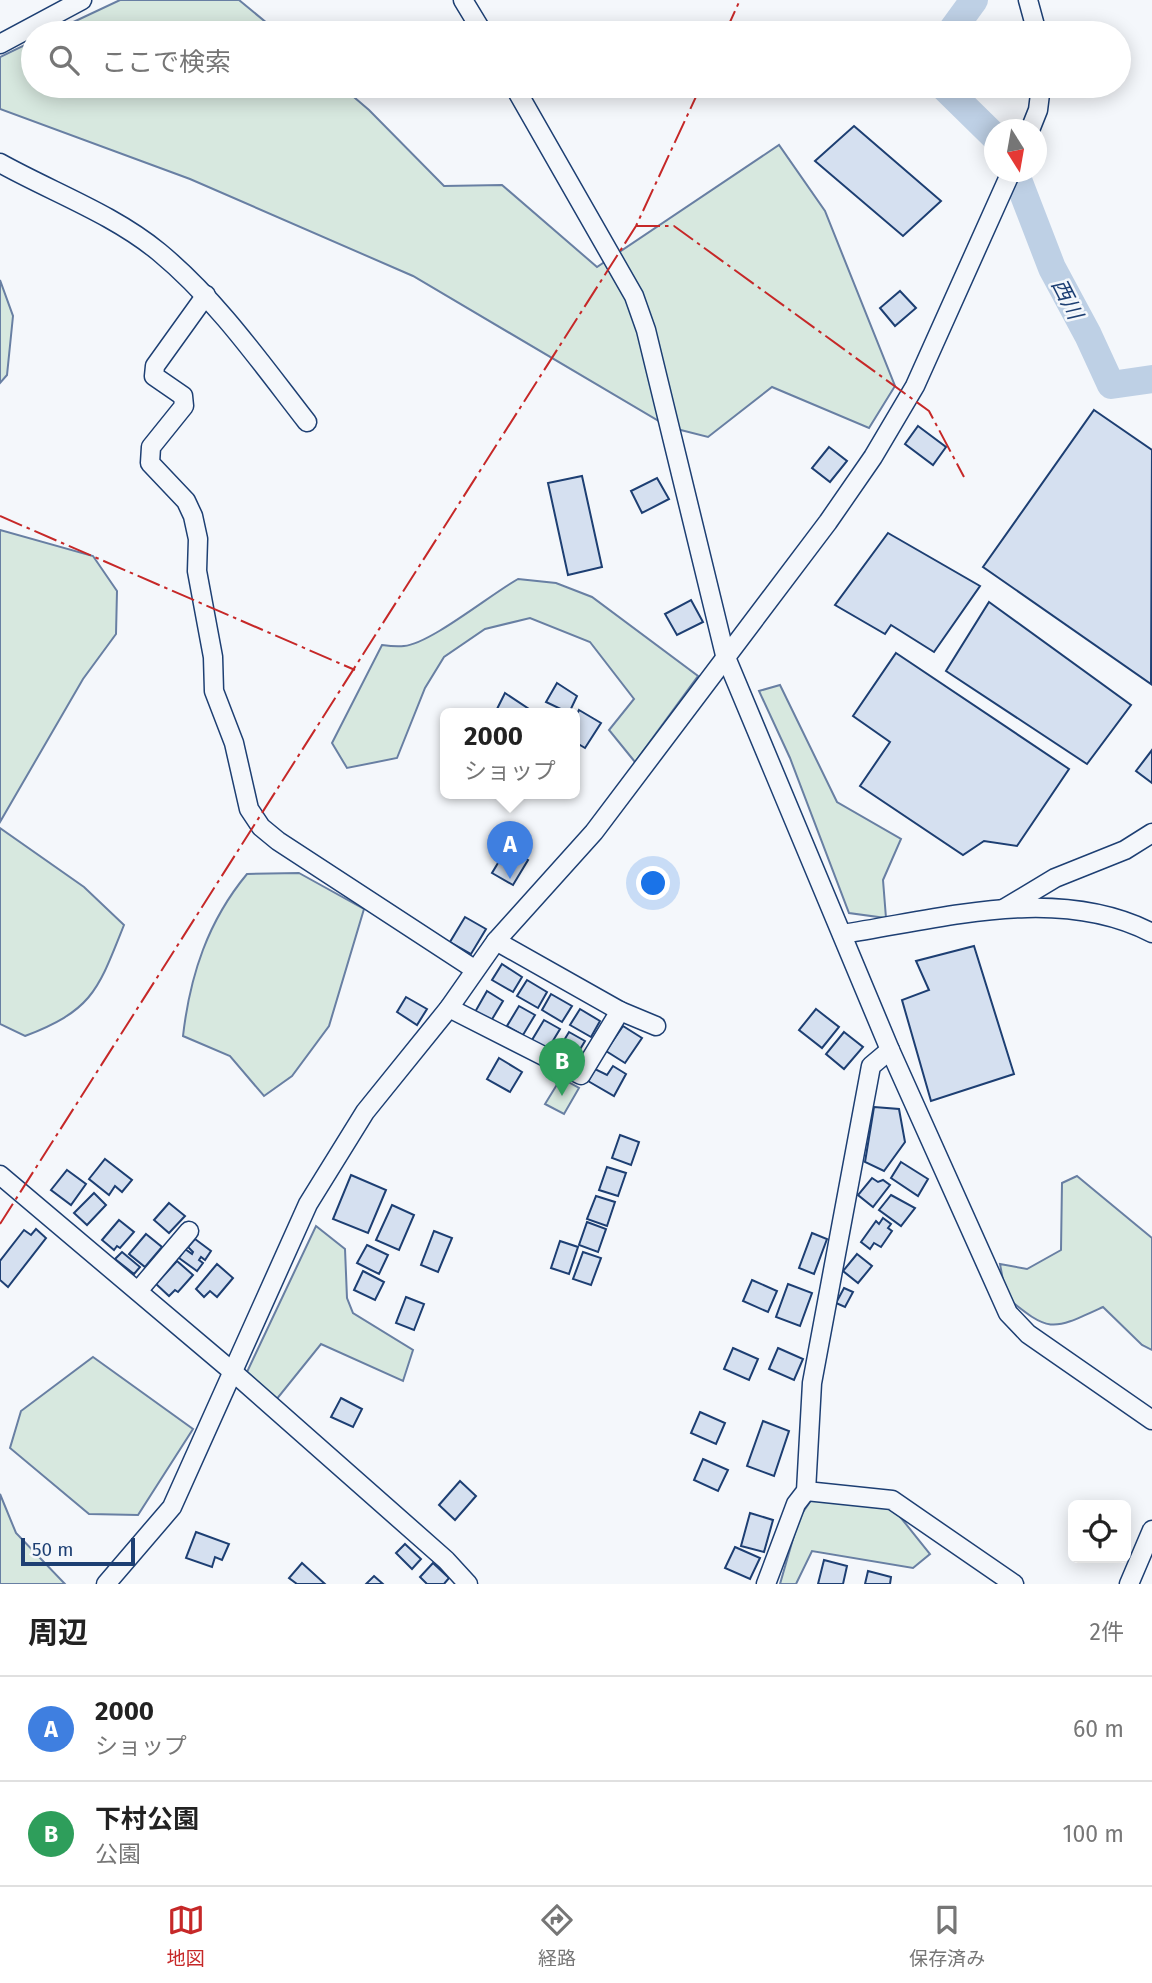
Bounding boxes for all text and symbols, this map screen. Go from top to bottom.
search box [21,21,1131,98]
icon: search [45,41,83,79]
text: ここで検索 [101,47,231,78]
north arrow [984,119,1047,182]
water label: 西川 [1046,274,1089,325]
popup [440,708,580,799]
text: 2000 [464,721,523,752]
text: ショップ [464,757,556,785]
pin: A [487,821,533,879]
your location [636,866,670,900]
pin: B [539,1038,585,1096]
map controls [1068,1500,1131,1563]
button: locate [1068,1500,1131,1563]
scale bar [21,1535,135,1567]
text: 50 m [32,1538,73,1561]
text: 周辺 [28,1615,88,1651]
text: 2件 [1090,1618,1124,1646]
text: 2000 [95,1696,154,1727]
text: A [44,1715,58,1743]
text: 60 m [1073,1715,1124,1743]
text: ショップ [95,1732,187,1760]
text: 下村公園 [95,1804,199,1835]
text: B [44,1820,58,1848]
text: 100 m [1063,1820,1124,1848]
text: 公園 [95,1840,141,1868]
tab: 地図 [167,1901,205,1970]
tab: 経路 [538,1901,576,1970]
tab: 保存済み [909,1901,985,1970]

